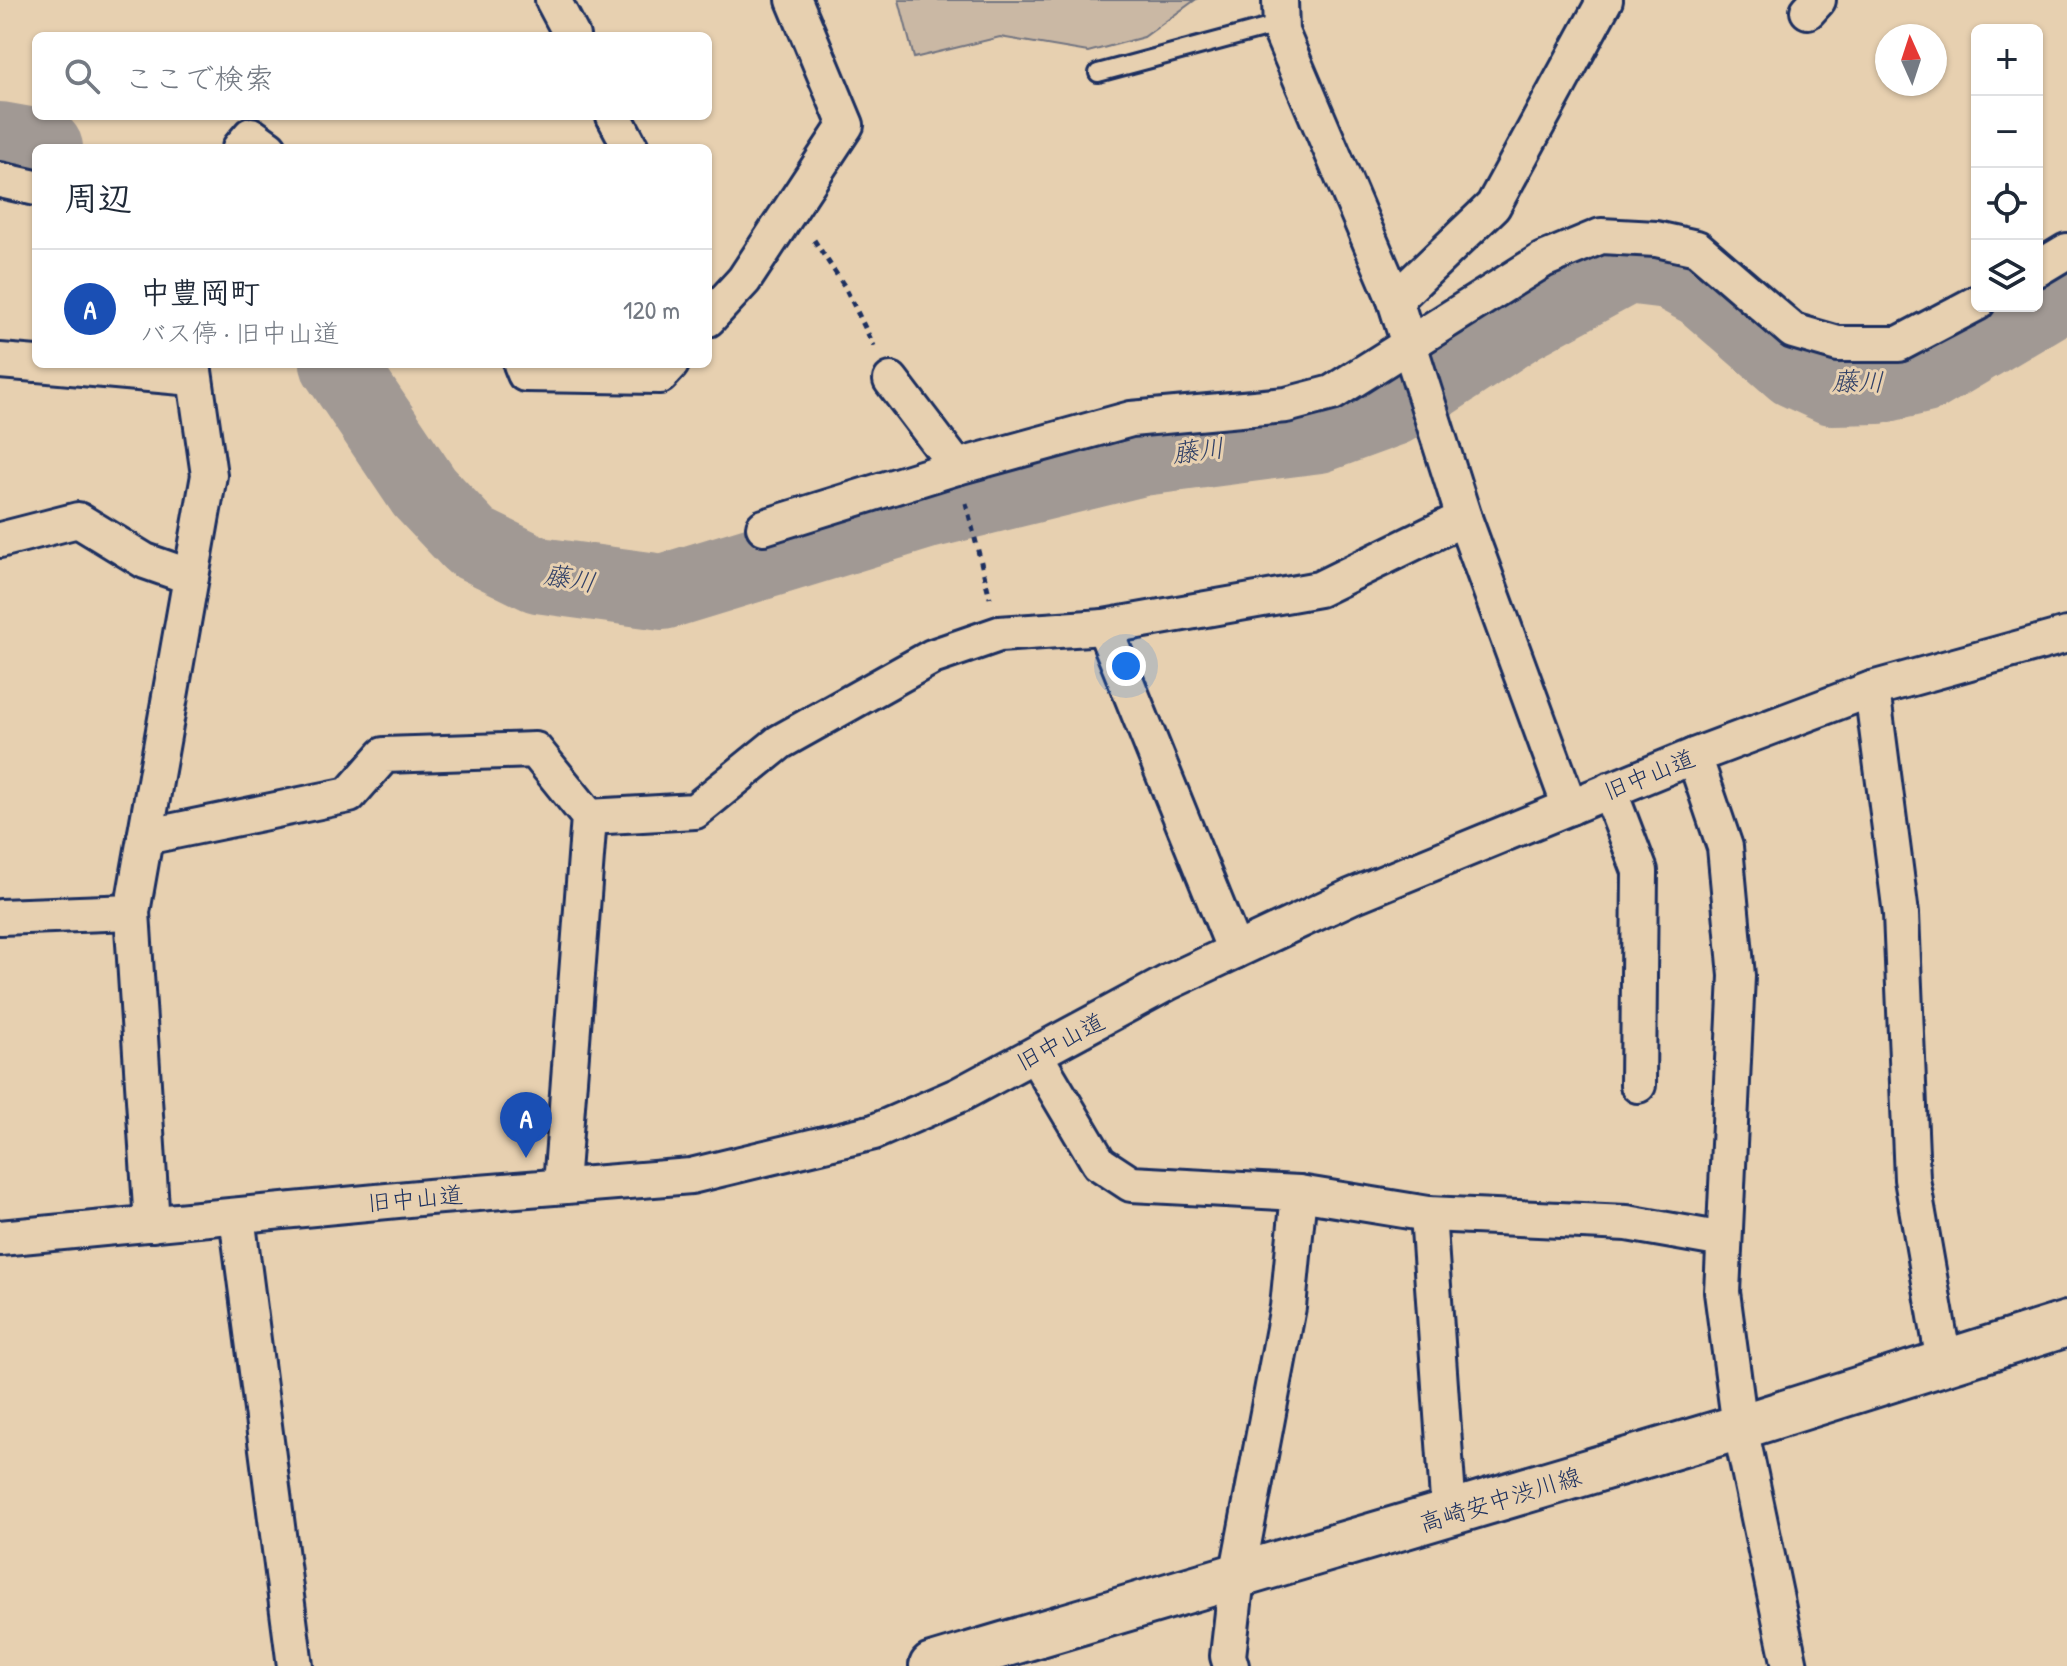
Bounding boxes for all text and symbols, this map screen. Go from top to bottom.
north arrow [1875,24,1947,96]
map controls [1971,24,2043,312]
button: + [1971,24,2043,96]
search box [32,32,712,120]
icon: search [60,54,104,98]
text: ここで検索 [124,58,274,98]
button: − [1971,96,2043,168]
button: locate [1971,168,2043,240]
text: 周辺 [64,175,132,221]
button: layers [1971,240,2043,312]
text: 中豊岡町 [140,272,260,312]
text: A [84,292,96,327]
text: 120 m [623,292,680,327]
text: バス停 · 旧中山道 [140,315,339,350]
water label: 藤川 [1832,363,1884,399]
water label: 藤川 [1170,429,1226,471]
water label: 藤川 [541,556,599,600]
your location [1106,646,1146,686]
street label: 旧中山道 [1599,741,1699,807]
street label: 旧中山道 [1010,1004,1110,1078]
pin: A [500,1092,552,1158]
street label: 旧中山道 [366,1178,464,1218]
street label: 高崎安中渋川線 [1415,1459,1585,1539]

